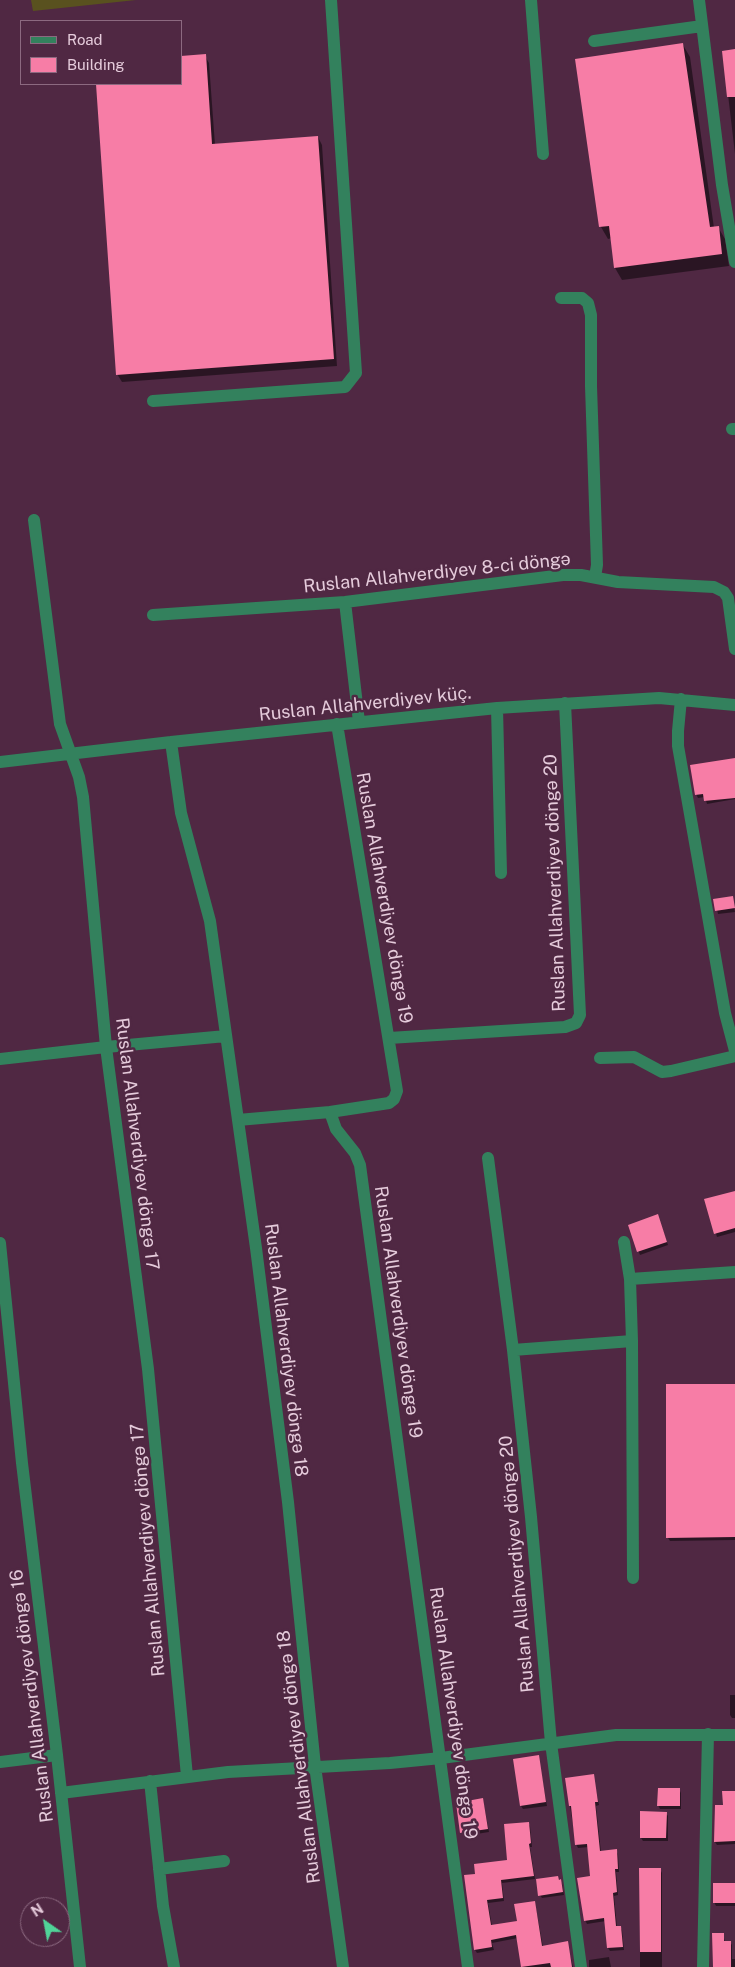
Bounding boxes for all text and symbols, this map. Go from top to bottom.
legend [20,20,182,85]
text: Road [67,31,103,48]
text: Building [67,56,125,73]
street label: Ruslan Allahverdiyev 8-ci döngə [302,548,572,598]
street label: Ruslan Allahverdiyev küç. [258,682,472,726]
street label: Ruslan Allahverdiyev döngə 20 [540,754,570,1012]
street label: Ruslan Allahverdiyev döngə 19 [351,771,417,1025]
street label: Ruslan Allahverdiyev döngə 17 [111,1017,163,1271]
street label: Ruslan Allahverdiyev döngə 19 [370,1184,426,1440]
street label: Ruslan Allahverdiyev döngə 18 [260,1222,312,1478]
street label: Ruslan Allahverdiyev döngə 17 [126,1422,170,1678]
street label: Ruslan Allahverdiyev döngə 20 [495,1435,539,1693]
street label: Ruslan Allahverdiyev döngə 16 [6,1568,58,1824]
street label: Ruslan Allahverdiyev döngə 19 [425,1585,481,1841]
street label: Ruslan Allahverdiyev döngə 18 [273,1629,325,1885]
north arrow [20,1897,70,1947]
text: N [28,1901,46,1920]

